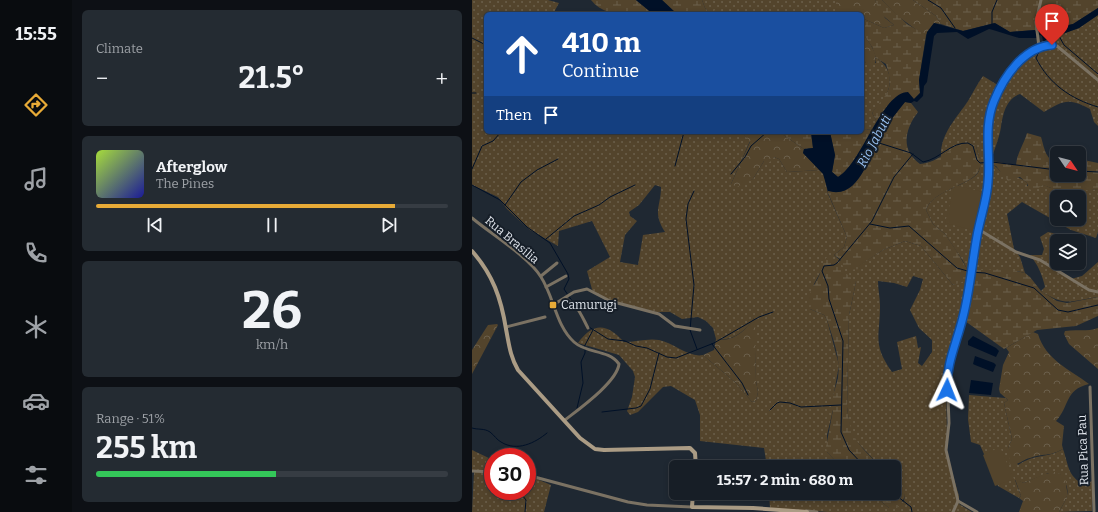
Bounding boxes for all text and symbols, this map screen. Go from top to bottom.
pin [1035,4,1069,45]
icon: arrive [1041,10,1063,32]
text: 15:55 [15,23,57,45]
text: 410 m [562,26,641,59]
icon: ahead [496,28,548,80]
text: Climate [96,41,143,56]
text: 21.5° [239,60,305,96]
text: Continue [562,60,639,82]
text: − [96,65,108,92]
text: + [435,65,448,92]
icon: directions [22,91,50,119]
icon: arrive [540,104,562,126]
text: Then [496,106,532,124]
water label: Rio Jabuti [854,112,894,170]
north arrow [1050,146,1086,182]
map controls [1050,146,1086,270]
text: Afterglow [156,158,227,176]
icon: music [22,165,50,193]
text: The Pines [156,176,214,191]
button: search [1050,190,1086,226]
street label: Rua Brasília [482,213,542,267]
icon: previous [144,214,166,236]
icon: pause [261,214,283,236]
icon: next [378,214,400,236]
button: layers [1050,234,1086,270]
icon: phone [22,239,50,267]
text: 26 [242,279,302,342]
place label: Camurugi [561,298,617,312]
marker: Camurugi [548,300,558,310]
icon: climate [22,313,50,341]
text: km/h [256,337,288,352]
position arrow [926,369,968,411]
icon: car [22,387,50,415]
text: Range · 51% [96,411,165,426]
street label: Rua Pica Pau [1075,414,1091,485]
text: 255 km [96,430,197,466]
speed limit sign: 30 [484,448,536,500]
icon: filters [22,461,50,489]
text: 15:57 · 2 min · 680 m [717,471,853,489]

